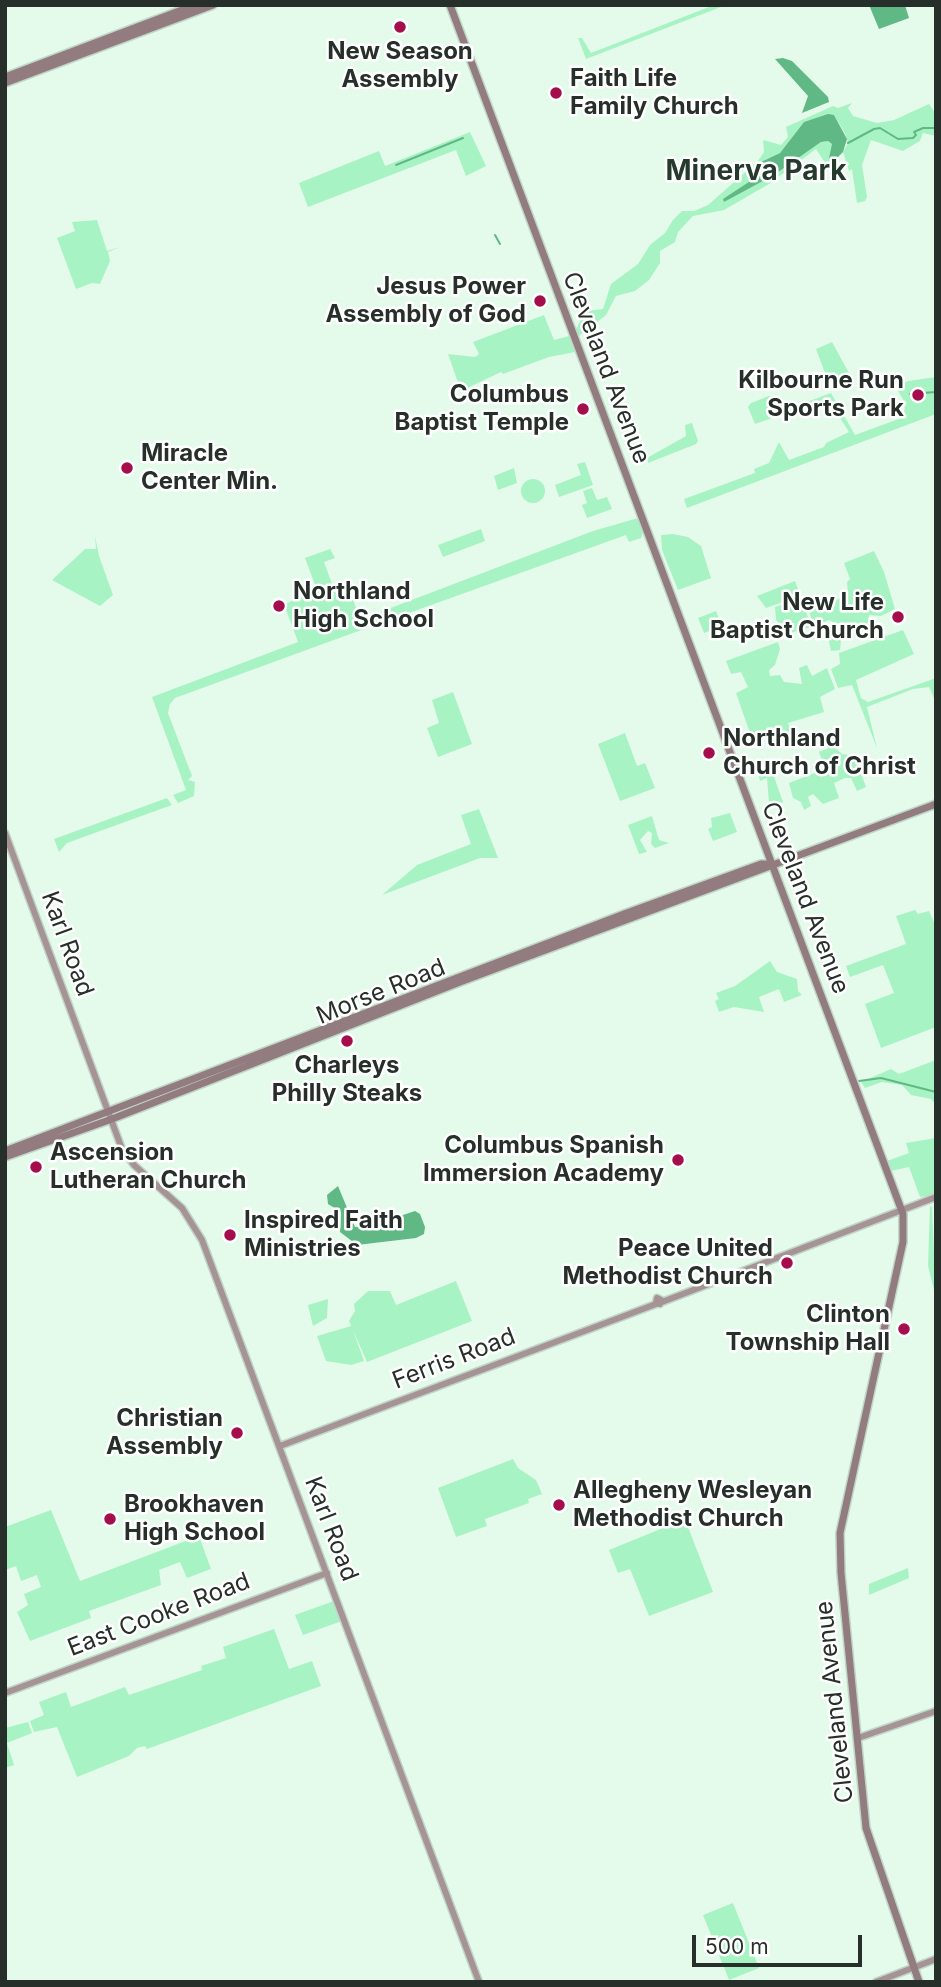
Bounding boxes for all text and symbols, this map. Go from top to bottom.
marker: New Season Assembly [392,19,408,35]
place label: New Season Assembly [327,38,473,94]
place label: Faith Life Family Church [570,65,739,121]
marker: Faith Life Family Church [548,85,564,101]
district label: Minerva Park [665,155,847,189]
street label: Cleveland Avenue [556,268,656,468]
place label: Jesus Power Assembly of God [325,273,526,329]
marker: Jesus Power Assembly of God [532,293,548,309]
place label: Kilbourne Run Sports Park [738,367,904,423]
place label: Columbus Baptist Temple [395,381,569,437]
marker: Kilbourne Run Sports Park [910,387,926,403]
marker: Columbus Baptist Temple [575,401,591,417]
place label: Miracle Center Min. [141,440,278,496]
marker: Miracle Center Min. [119,460,135,476]
place label: Northland High School [293,578,434,634]
place label: New Life Baptist Church [710,589,884,645]
marker: Northland High School [271,598,287,614]
marker: New Life Baptist Church [890,609,906,625]
place label: Northland Church of Christ [723,725,916,781]
marker: Northland Church of Christ [701,745,717,761]
street label: Cleveland Avenue [755,798,855,998]
street label: Karl Road [35,888,99,1000]
street label: Morse Road [312,953,450,1031]
marker: Charleys Philly Steaks [339,1033,355,1049]
place label: Charleys Philly Steaks [272,1052,422,1108]
place label: Columbus Spanish Immersion Academy [423,1132,664,1188]
place label: Ascension Lutheran Church [50,1139,246,1195]
marker: Columbus Spanish Immersion Academy [670,1152,686,1168]
marker: Ascension Lutheran Church [28,1159,44,1175]
place label: Inspired Faith Ministries [244,1207,403,1263]
marker: Inspired Faith Ministries [222,1227,238,1243]
place label: Peace United Methodist Church [562,1235,773,1291]
marker: Peace United Methodist Church [779,1255,795,1271]
place label: Clinton Township Hall [726,1301,890,1357]
marker: Clinton Township Hall [896,1321,912,1337]
street label: Ferris Road [389,1322,519,1396]
place label: Christian Assembly [106,1405,223,1461]
marker: Christian Assembly [229,1425,245,1441]
street label: Karl Road [298,1473,364,1585]
place label: Allegheny Wesleyan Methodist Church [573,1477,812,1533]
place label: Brookhaven High School [124,1491,265,1547]
marker: Allegheny Wesleyan Methodist Church [551,1497,567,1513]
marker: Brookhaven High School [102,1511,118,1527]
street label: East Cooke Road [64,1567,254,1663]
street label: Cleveland Avenue [810,1600,860,1804]
scale bar [696,1920,866,1964]
text: 500 m [705,1934,769,1959]

